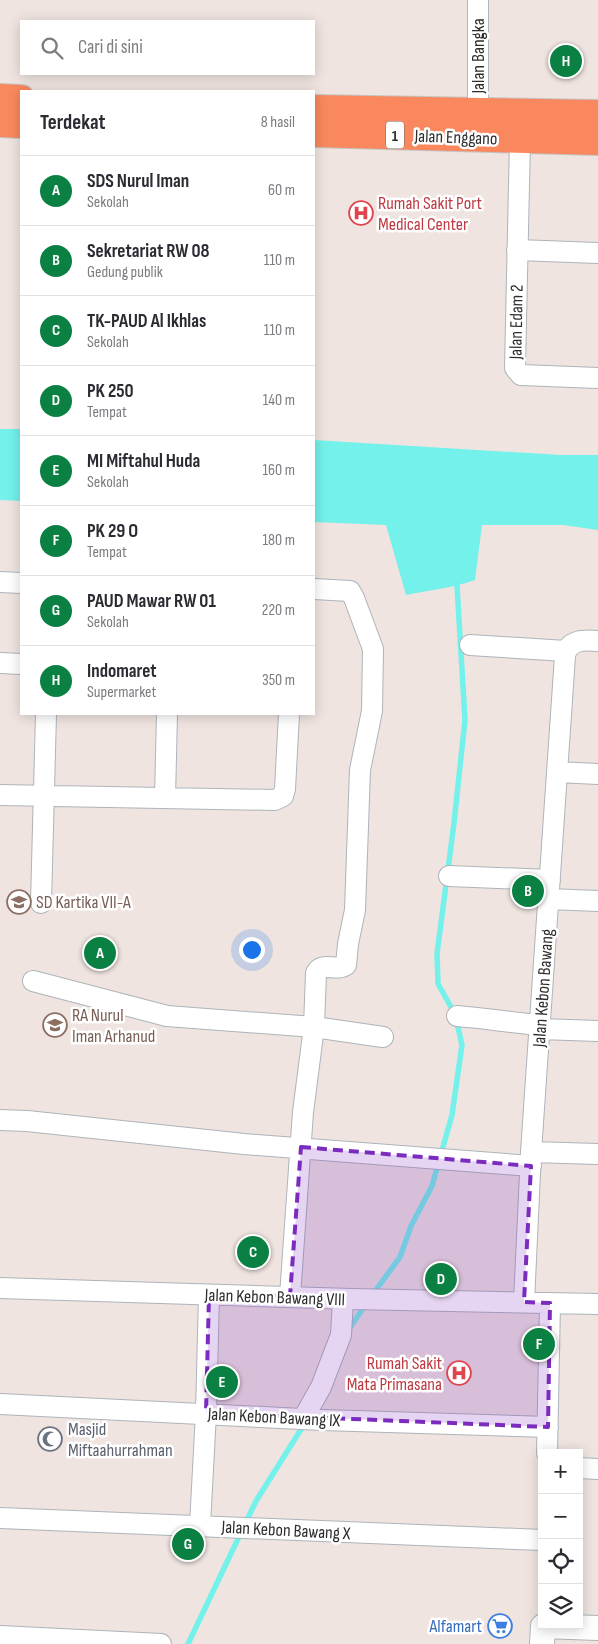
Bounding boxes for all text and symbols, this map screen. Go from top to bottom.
street label: Jalan Bangka [468,18,489,95]
search box [20,20,315,75]
icon: search [38,34,66,62]
text: Cari di sini [78,36,143,59]
pin: H [550,42,582,80]
text: Terdekat [40,110,106,135]
text: 8 hasil [261,113,295,132]
road number: 1 [386,122,404,148]
street label: Jalan Enggano [413,126,498,149]
text: SDS Nurul Iman [87,170,189,193]
text: A [52,181,60,200]
text: 60 m [268,181,295,200]
text: Sekolah [87,193,129,212]
place label: Rumah Sakit Port Medical Center [378,193,483,235]
hospital icon: Rumah Sakit Port Medical Center [348,200,374,226]
text: Sekretariat RW 08 [87,240,210,263]
text: B [52,251,60,270]
text: 110 m [264,251,295,270]
text: Gedung publik [87,263,163,282]
street label: Jalan Edam 2 [505,284,528,361]
text: TK-PAUD Al Ikhlas [87,310,206,333]
text: C [52,321,60,340]
text: 110 m [264,321,295,340]
text: Sekolah [87,333,129,352]
text: PK 250 [87,380,134,403]
text: D [52,391,60,410]
text: 140 m [263,391,295,410]
text: Tempat [87,403,127,422]
text: MI Miftahul Huda [87,450,200,473]
text: E [53,461,59,480]
text: 160 m [262,461,295,480]
text: Sekolah [87,473,129,492]
text: PK 29 O [87,520,138,543]
text: F [53,531,59,550]
text: 180 m [262,531,295,550]
text: Tempat [87,543,127,562]
text: PAUD Mawar RW 01 [87,590,216,613]
text: G [52,601,60,620]
text: 220 m [262,601,295,620]
text: Sekolah [87,613,129,632]
text: Indomaret [87,660,157,683]
text: H [52,671,60,690]
text: 350 m [262,671,295,690]
text: Supermarket [87,683,156,702]
pin: B [512,872,544,910]
school or university icon: SD Kartika VII-A [6,889,32,915]
place label: SD Kartika VII-A [36,892,131,913]
street label: Jalan Kebon Bawang [529,928,558,1049]
pin: A [84,934,116,972]
your location [239,937,265,963]
place label: RA Nurul Iman Arhanud [72,1005,155,1047]
school or university icon: RA Nurul Iman Arhanud [42,1012,68,1038]
pin: C [237,1233,269,1271]
pin: D [425,1260,457,1298]
street label: Jalan Kebon Bawang VIII [203,1285,346,1310]
pin: F [523,1325,555,1363]
place label: Rumah Sakit Mata Primasana [347,1353,442,1395]
hospital icon: Rumah Sakit Mata Primasana [446,1360,472,1386]
pin: E [206,1363,238,1401]
street label: Jalan Kebon Bawang IX [206,1403,341,1431]
place label: Masjid Miftaahurrahman [68,1419,173,1461]
mosque icon: Masjid Miftaahurrahman [37,1426,63,1452]
map controls [538,1449,583,1629]
button: + [538,1449,583,1494]
button: − [538,1494,583,1539]
street label: Jalan Kebon Bawang X [220,1517,351,1544]
pin: G [172,1525,204,1563]
button: locate [538,1539,583,1584]
button: layers [538,1584,583,1629]
supermarket icon: Alfamart [487,1613,513,1639]
place label: Alfamart [428,1616,483,1637]

